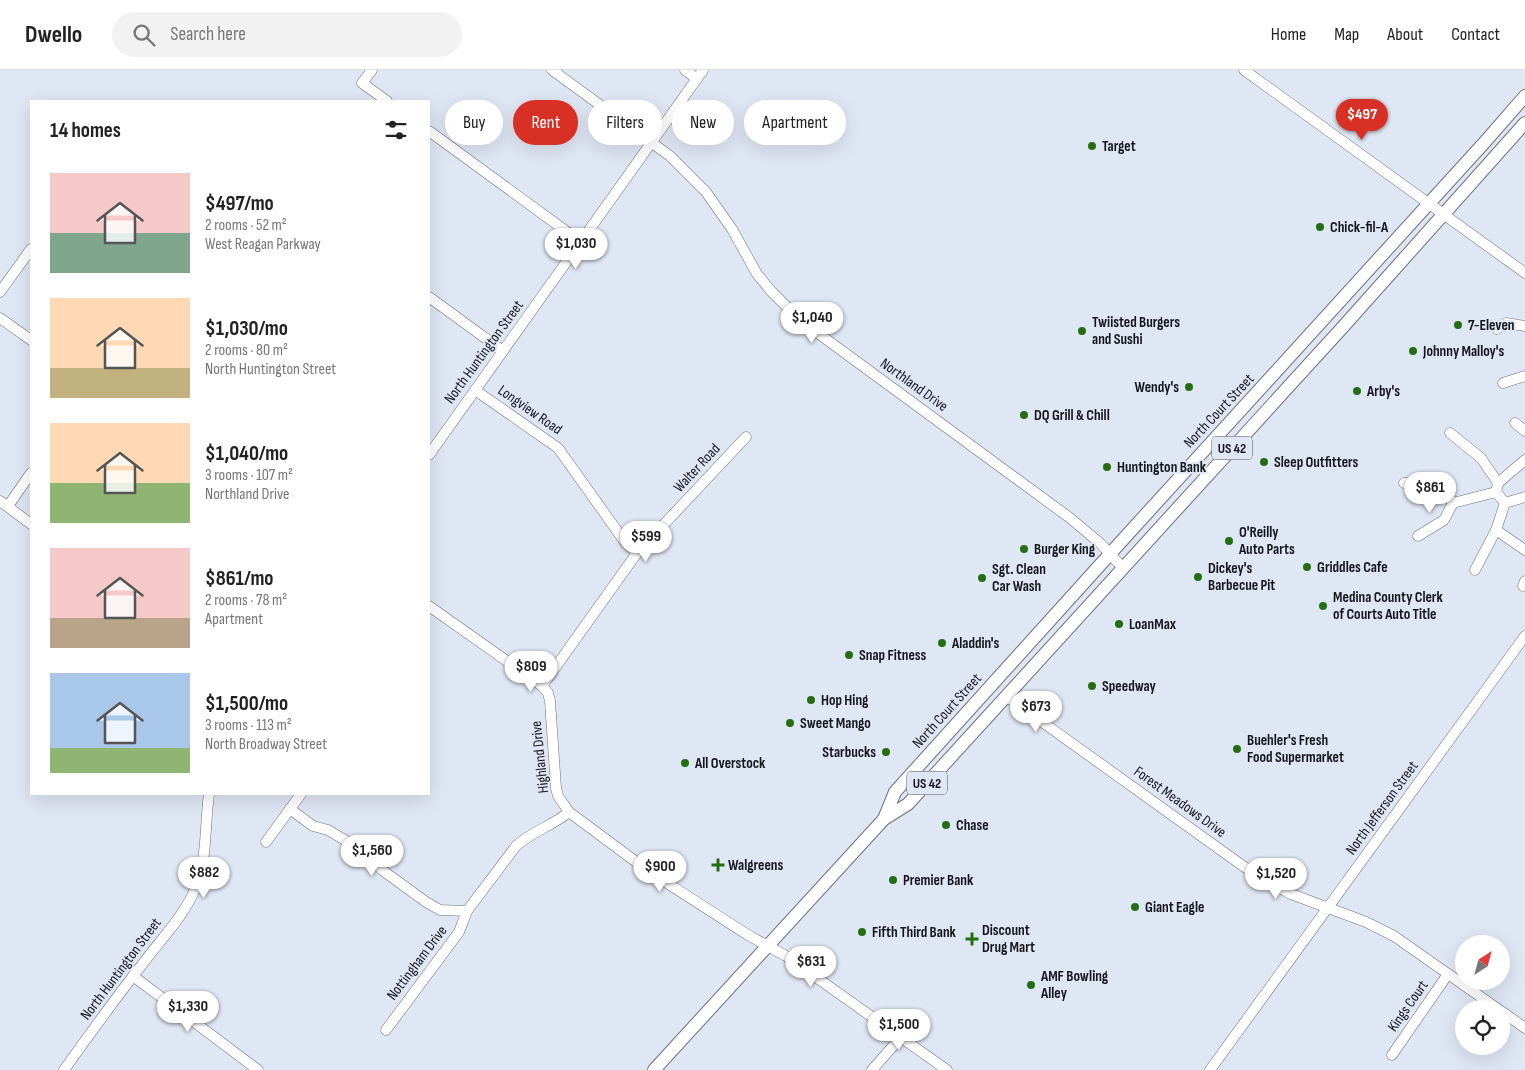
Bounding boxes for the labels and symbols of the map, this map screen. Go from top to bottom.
pin: $497 [1332,98,1392,141]
place label: Target [1102,137,1136,156]
marker: Target [1086,140,1098,152]
place label: Chick-fil-A [1330,218,1389,237]
marker: Chick-fil-A [1314,221,1326,233]
pin: $1,030 [535,228,617,270]
street label: North Huntington Street [440,296,528,407]
pin: $1,040 [771,302,853,344]
place label: Twiisted Burgers and Sushi [1092,313,1180,349]
place label: 7-Eleven [1468,316,1515,335]
marker: 7-Eleven [1452,319,1464,331]
marker: Twiisted Burgers and Sushi [1076,325,1088,337]
place label: Johnny Malloy's [1422,342,1505,361]
marker: Johnny Malloy's [1407,345,1419,357]
street label: Northland Drive [876,354,952,416]
street label: North Court Street [1180,370,1258,452]
place label: Wendy's [1135,378,1179,397]
street label: Longview Road [494,381,566,439]
marker: Wendy's [1183,381,1195,393]
place label: Arby's [1366,382,1400,401]
marker: Arby's [1351,385,1363,397]
place label: DQ Grill & Chill [1034,406,1110,425]
marker: DQ Grill & Chill [1018,409,1030,421]
road number: US 42 [1212,436,1252,459]
street label: Walter Road [670,440,724,496]
place label: Sleep Outfitters [1274,453,1359,472]
marker: Sleep Outfitters [1258,456,1270,468]
place label: Huntington Bank [1117,458,1207,477]
marker: Huntington Bank [1101,461,1113,473]
pin: $861 [1400,472,1460,514]
pin: $599 [616,520,676,563]
place label: O'Reilly Auto Parts [1238,523,1295,559]
marker: O'Reilly Auto Parts [1223,535,1235,547]
place label: Burger King [1034,540,1096,559]
marker: Burger King [1018,543,1030,555]
place label: Griddles Cafe [1317,558,1388,577]
place label: Dickey's Barbecue Pit [1208,559,1275,595]
place label: Sgt. Clean Car Wash [992,560,1046,596]
marker: Griddles Cafe [1301,561,1313,573]
marker: Dickey's Barbecue Pit [1192,571,1204,583]
marker: Sgt. Clean Car Wash [976,572,988,584]
place label: Medina County Clerk of Courts Auto Title [1333,588,1444,624]
marker: Medina County Clerk of Courts Auto Title [1317,600,1329,612]
place label: LoanMax [1129,615,1177,634]
marker: LoanMax [1113,618,1125,630]
place label: Aladdin's [951,634,1000,653]
marker: Aladdin's [936,637,948,649]
place label: Snap Fitness [859,646,926,665]
marker: Snap Fitness [843,649,855,661]
pin: $809 [501,650,561,693]
street label: North Court Street [908,669,986,752]
place label: Speedway [1102,677,1157,696]
marker: Speedway [1086,680,1098,692]
pin: $673 [1006,690,1066,733]
place label: Hop Hing [821,691,869,710]
marker: Hop Hing [805,694,817,706]
place label: Sweet Mango [800,714,871,733]
marker: Sweet Mango [784,717,796,729]
street label: Highland Drive [527,720,553,794]
place label: Buehler's Fresh Food Supermarket [1247,731,1344,767]
place label: Starbucks [822,743,876,762]
marker: Buehler's Fresh Food Supermarket [1231,743,1243,755]
marker: Starbucks [880,746,892,758]
place label: All Overstock [694,754,766,773]
marker: All Overstock [679,757,691,769]
street label: North Jefferson Street [1342,757,1423,859]
street label: Forest Meadows Drive [1130,762,1230,842]
road number: US 42 [907,771,947,794]
place label: Chase [956,816,989,835]
marker: Chase [940,819,952,831]
pin: $1,560 [331,834,413,877]
pin: $900 [630,850,690,893]
pin: $882 [174,856,234,899]
place label: Walgreens [728,856,783,875]
pin: $1,520 [1235,858,1317,900]
marker: Walgreens [712,859,724,871]
place label: Premier Bank [903,871,974,890]
marker: Premier Bank [887,874,899,886]
place label: Giant Eagle [1145,898,1204,917]
marker: Giant Eagle [1129,901,1141,913]
street label: North Huntington Street [76,914,166,1024]
place label: Discount Drug Mart [982,921,1035,957]
street label: Nottingham Drive [383,922,451,1004]
place label: Fifth Third Bank [872,923,957,942]
marker: Fifth Third Bank [856,926,868,938]
marker: Discount Drug Mart [966,933,978,945]
north arrow [1455,935,1510,990]
pin: $631 [781,946,841,988]
place label: AMF Bowling Alley [1040,967,1109,1003]
street label: Kings Court [1383,976,1433,1035]
marker: AMF Bowling Alley [1025,979,1037,991]
pin: $1,330 [147,990,229,1033]
pin: $1,500 [858,1008,940,1051]

